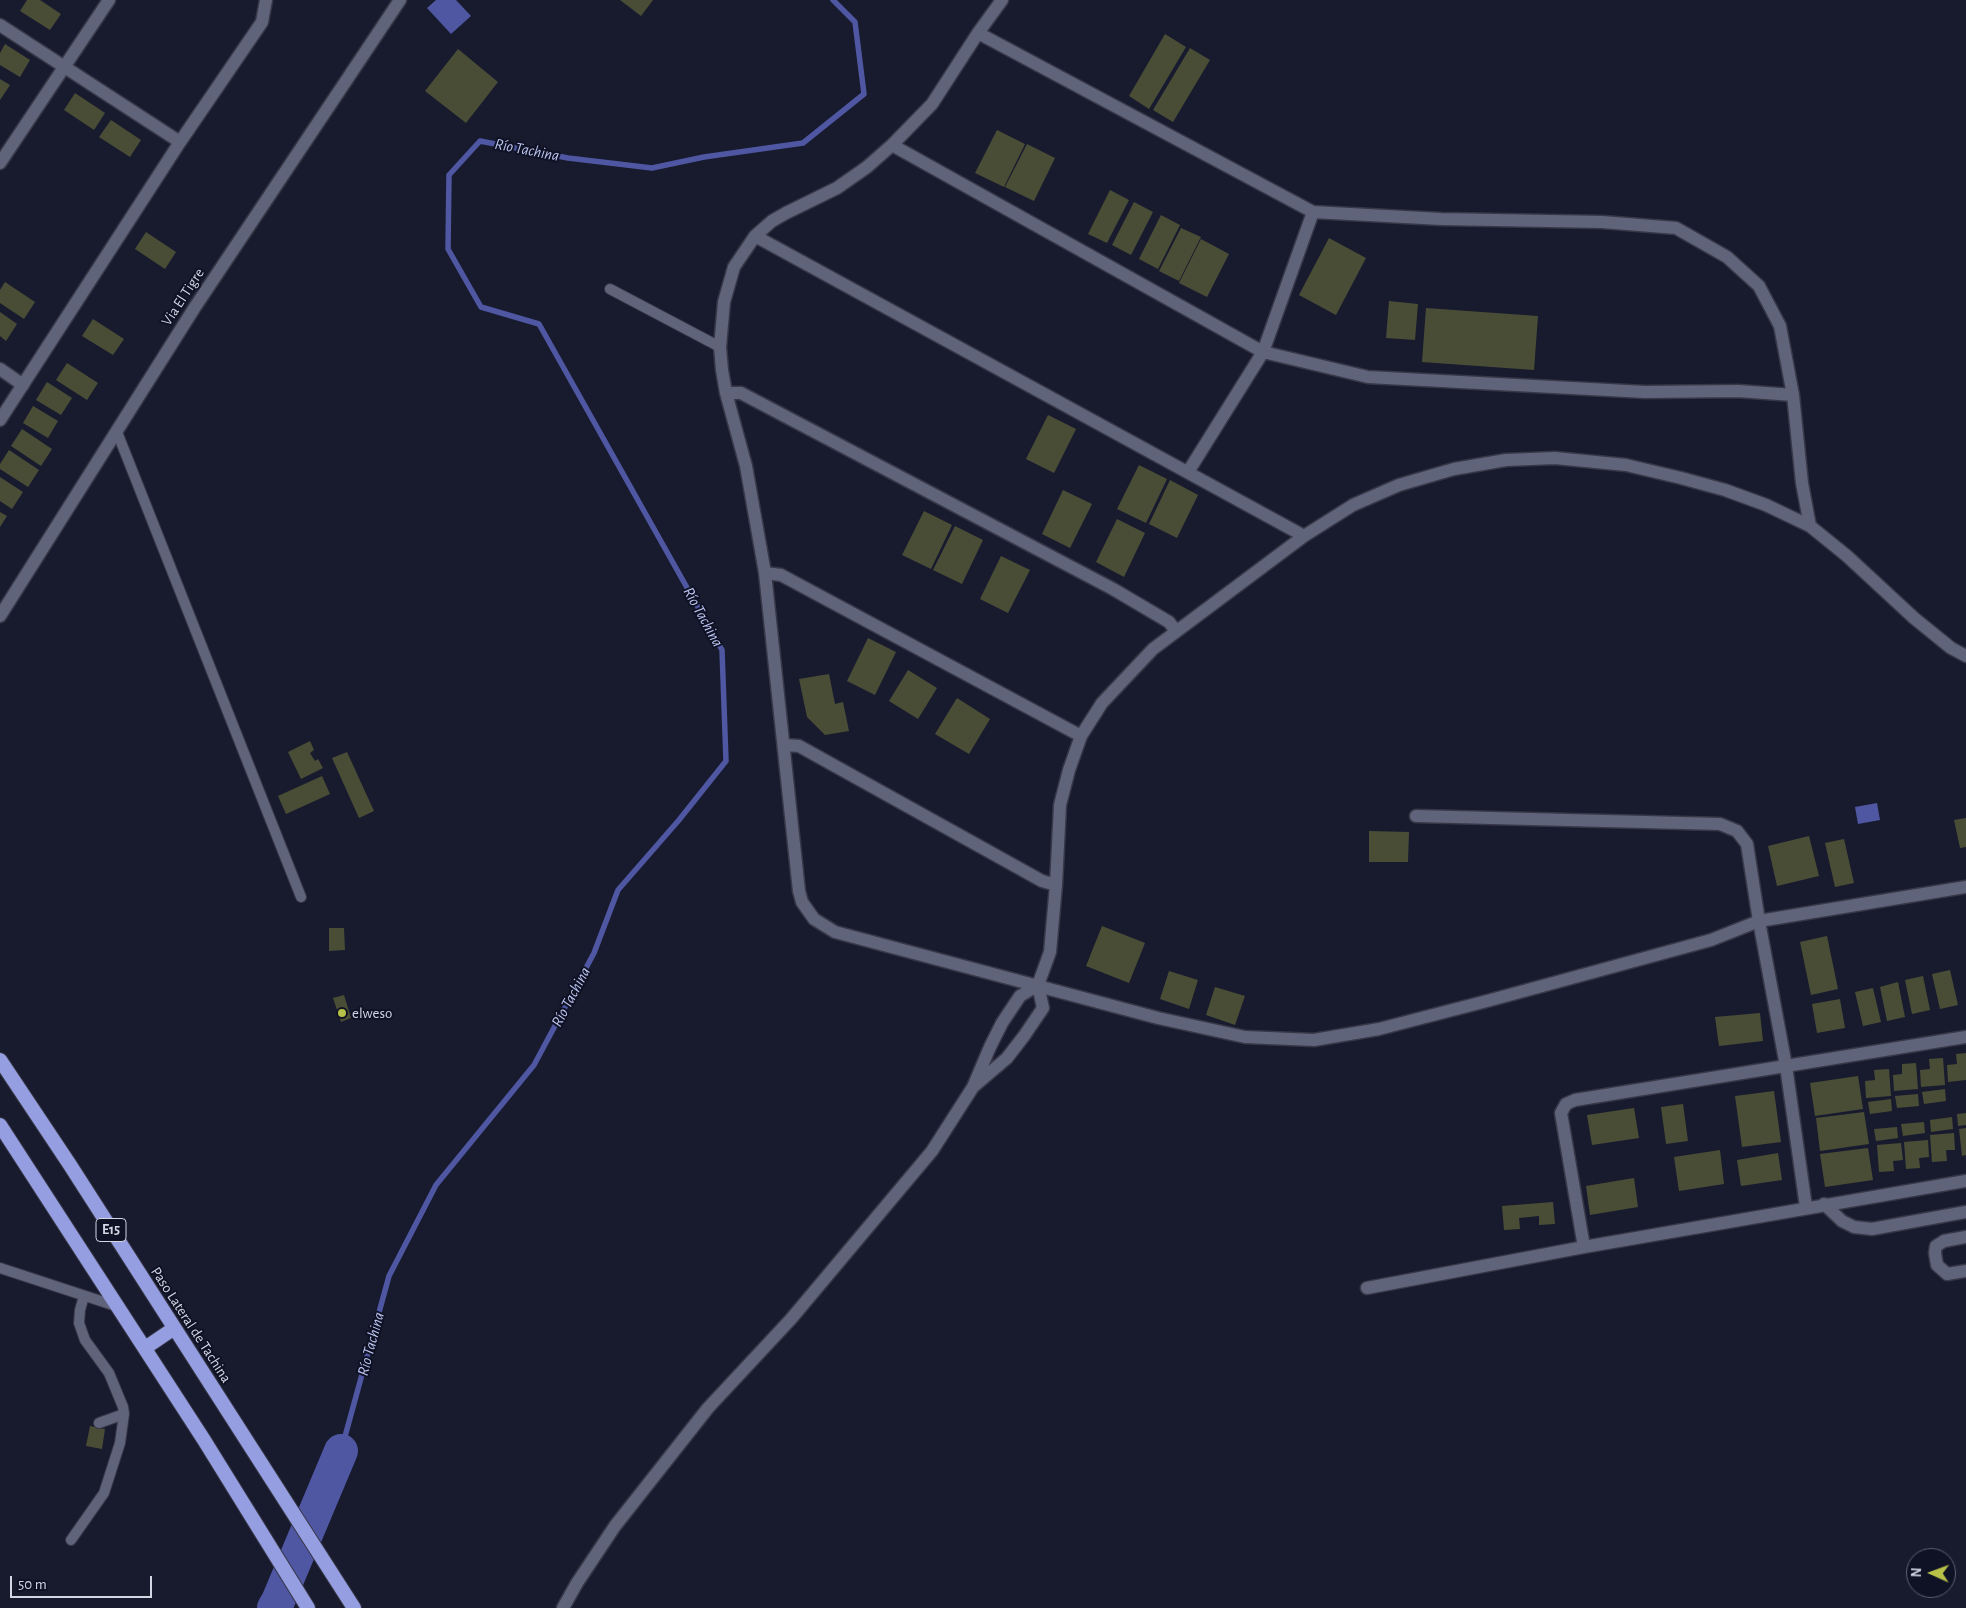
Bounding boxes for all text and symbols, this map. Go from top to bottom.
water label: Río Tachina [493,134,561,166]
street label: Via El Tigre [158,265,208,329]
water label: Río Tachina [679,584,727,650]
water label: Río Tachina [547,964,595,1030]
place label: elweso [352,1004,392,1022]
marker: elweso [336,1007,348,1019]
road number: E15 [96,1218,126,1242]
street label: Paso Lateral de Tachina [147,1264,235,1386]
water label: Río Tachina [353,1310,389,1378]
north arrow [1906,1548,1956,1598]
scale bar [12,1566,155,1598]
text: N [1910,1567,1924,1578]
text: 50 m [18,1577,47,1592]

